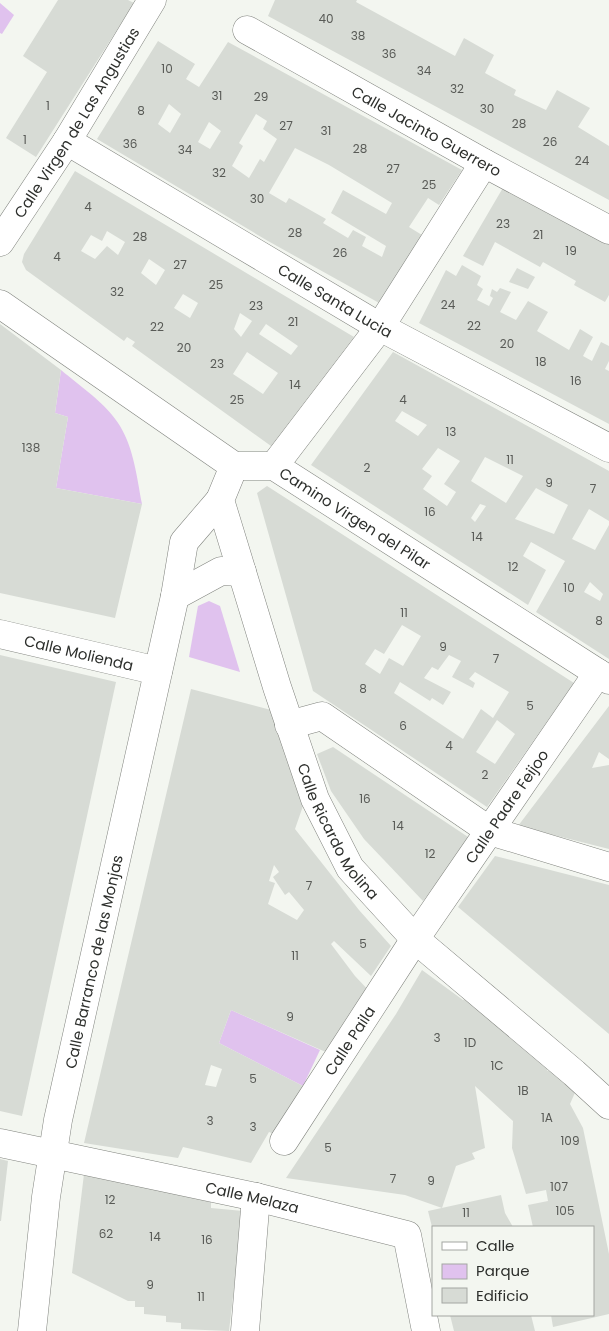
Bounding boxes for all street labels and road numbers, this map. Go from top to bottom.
street label: Calle Virgen de Las Angustias [9,23,144,222]
street label: Calle Jacinto Guerrero [348,80,505,181]
street label: Calle Santa Lucia [274,258,396,342]
street label: Camino Virgen del Pilar [276,462,435,574]
street label: Calle Molienda [22,630,136,675]
street label: Calle Padre Feijoo [460,745,553,867]
street label: Calle Ricardo Molina [293,760,384,904]
street label: Calle Barranco de las Monjas [59,852,127,1070]
street label: Calle Paila [319,1002,380,1079]
street label: Calle Melaza [204,1176,301,1218]

